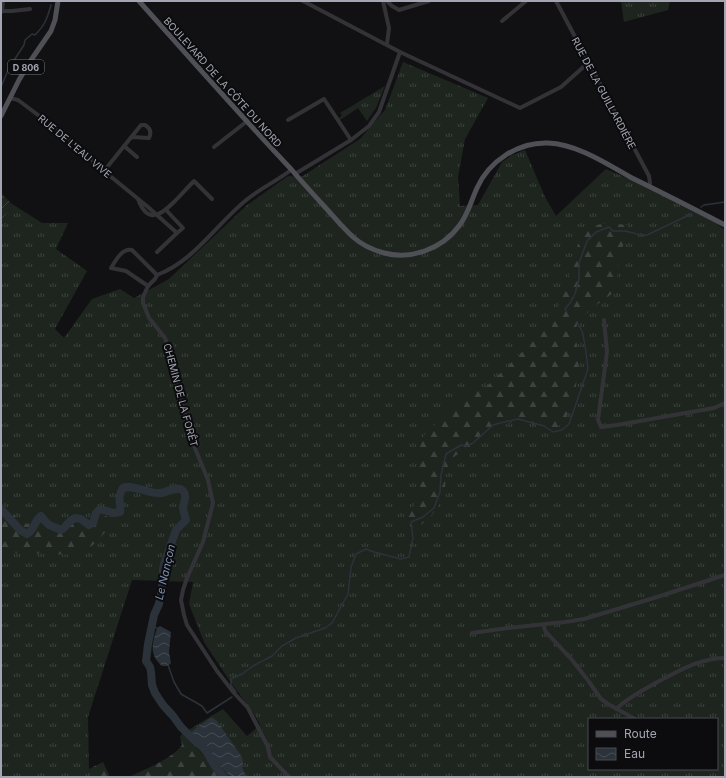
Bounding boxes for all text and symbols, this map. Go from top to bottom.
street label: BOULEVARD DE LA CÔTE DU NORD [161,15,285,149]
street label: RUE DE LA GUILLARDIÈRE [569,35,639,151]
road number: D 806 [8,60,44,74]
street label: RUE DE L'EAU VIVE [36,112,114,180]
street label: CHEMIN DE LA FORÊT [161,342,201,448]
water label: Le Nançon [152,542,178,601]
legend [588,718,718,770]
text: Route [624,726,657,741]
text: Eau [624,746,645,761]

